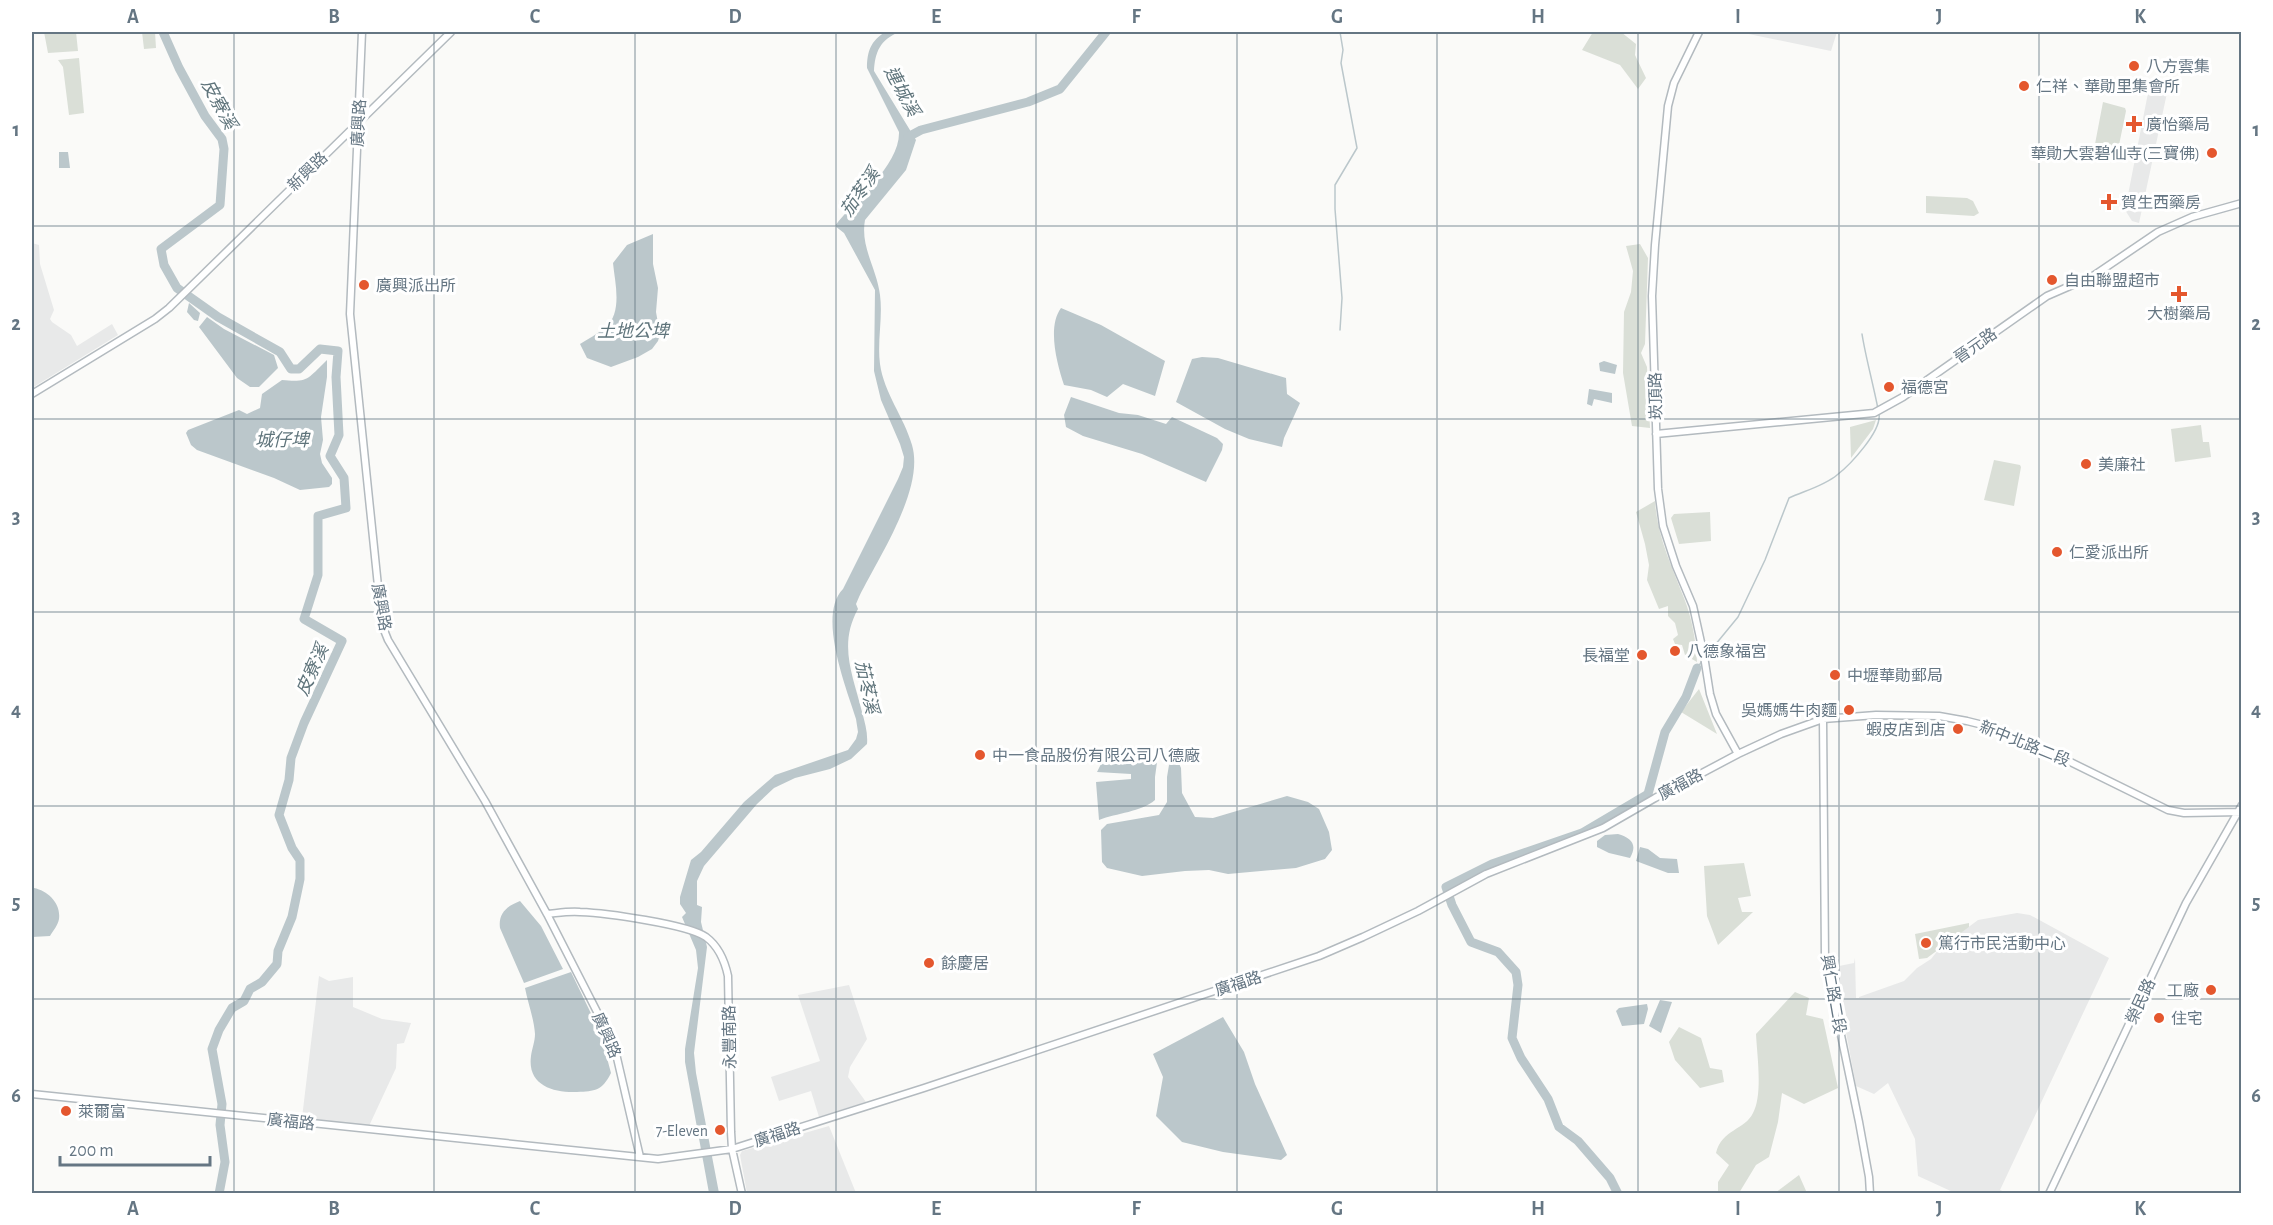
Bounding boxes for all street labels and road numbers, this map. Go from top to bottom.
street label: 廣興路 [349,99,368,147]
street label: 新興路 [284,149,331,194]
street label: 晉元路 [1951,325,2000,366]
street label: 崁頂路 [1647,372,1664,420]
street label: 廣興路 [369,582,394,632]
street label: 新中北路二段 [1977,718,2073,769]
street label: 廣福路 [1655,766,1705,803]
street label: 興仁路二段 [1818,953,1849,1035]
street label: 廣福路 [1213,968,1264,999]
street label: 榮民路 [2123,976,2158,1027]
street label: 永豐南路 [720,1005,739,1069]
street label: 廣興路 [589,1010,624,1061]
street label: 廣福路 [266,1111,316,1132]
street label: 廣福路 [752,1119,803,1150]

